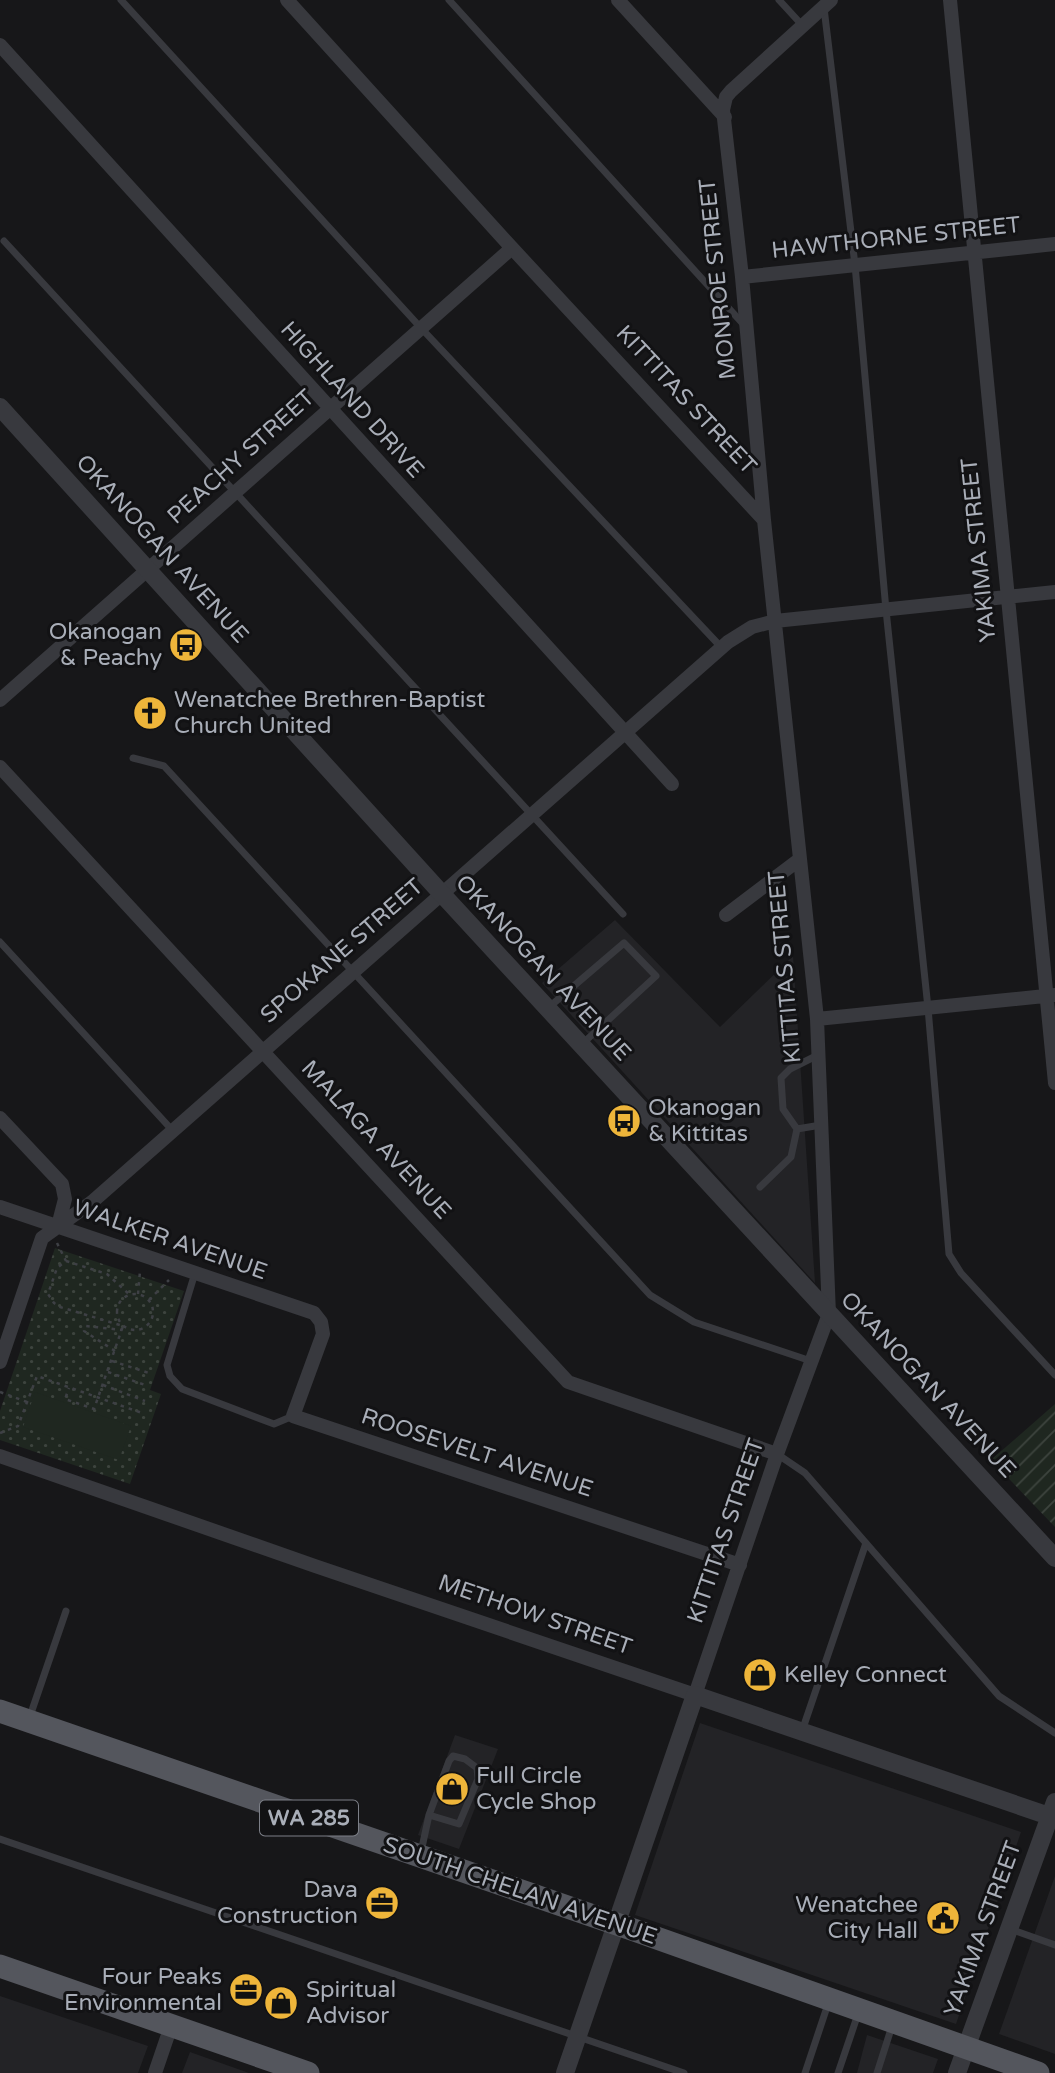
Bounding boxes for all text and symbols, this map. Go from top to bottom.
street label: MONROE STREET [694,177,742,381]
street label: HAWTHORNE STREET [770,211,1022,265]
street label: HIGHLAND DRIVE [274,316,430,484]
street label: KITTITAS STREET [610,320,762,480]
street label: PEACHY STREET [162,384,320,530]
street label: OKANOGAN AVENUE [70,449,254,649]
street label: YAKIMA STREET [955,457,1003,643]
place label: Okanogan & Peachy [49,618,162,672]
bus stop icon: Okanogan & Peachy [167,626,205,664]
place label: Wenatchee Brethren-Baptist Church United [174,686,485,740]
church icon: Wenatchee Brethren-Baptist Church United [131,694,169,732]
street label: OKANOGAN AVENUE [449,869,637,1067]
street label: KITTITAS STREET [763,869,807,1065]
street label: SPOKANE STREET [255,873,429,1029]
street label: MALAGA AVENUE [295,1055,457,1225]
place label: Okanogan & Kittitas [648,1094,761,1148]
bus stop icon: Okanogan & Kittitas [605,1102,643,1140]
street label: WALKER AVENUE [69,1194,271,1286]
street label: OKANOGAN AVENUE [834,1286,1022,1484]
street label: ROOSEVELT AVENUE [357,1402,597,1504]
street label: KITTITAS STREET [681,1435,771,1627]
street label: METHOW STREET [434,1569,636,1661]
shop icon: Kelley Connect [741,1656,779,1694]
place label: Kelley Connect [784,1661,947,1689]
place label: Full Circle Cycle Shop [476,1762,597,1816]
shop icon: Full Circle Cycle Shop [433,1770,471,1808]
road number: WA 285 [260,1800,358,1836]
street label: SOUTH CHELAN AVENUE [380,1831,660,1951]
street label: YAKIMA STREET [938,1837,1028,2021]
place label: Dava Construction [217,1876,358,1930]
office icon: Dava Construction [363,1884,401,1922]
place label: Wenatchee City Hall [795,1891,918,1945]
public building icon: Wenatchee City Hall [924,1899,962,1937]
place label: Four Peaks Environmental [64,1963,222,2017]
office icon: Four Peaks Environmental [227,1971,265,2009]
place label: Spiritual Advisor [306,1976,396,2030]
shop icon: Spiritual Advisor [262,1984,300,2022]

